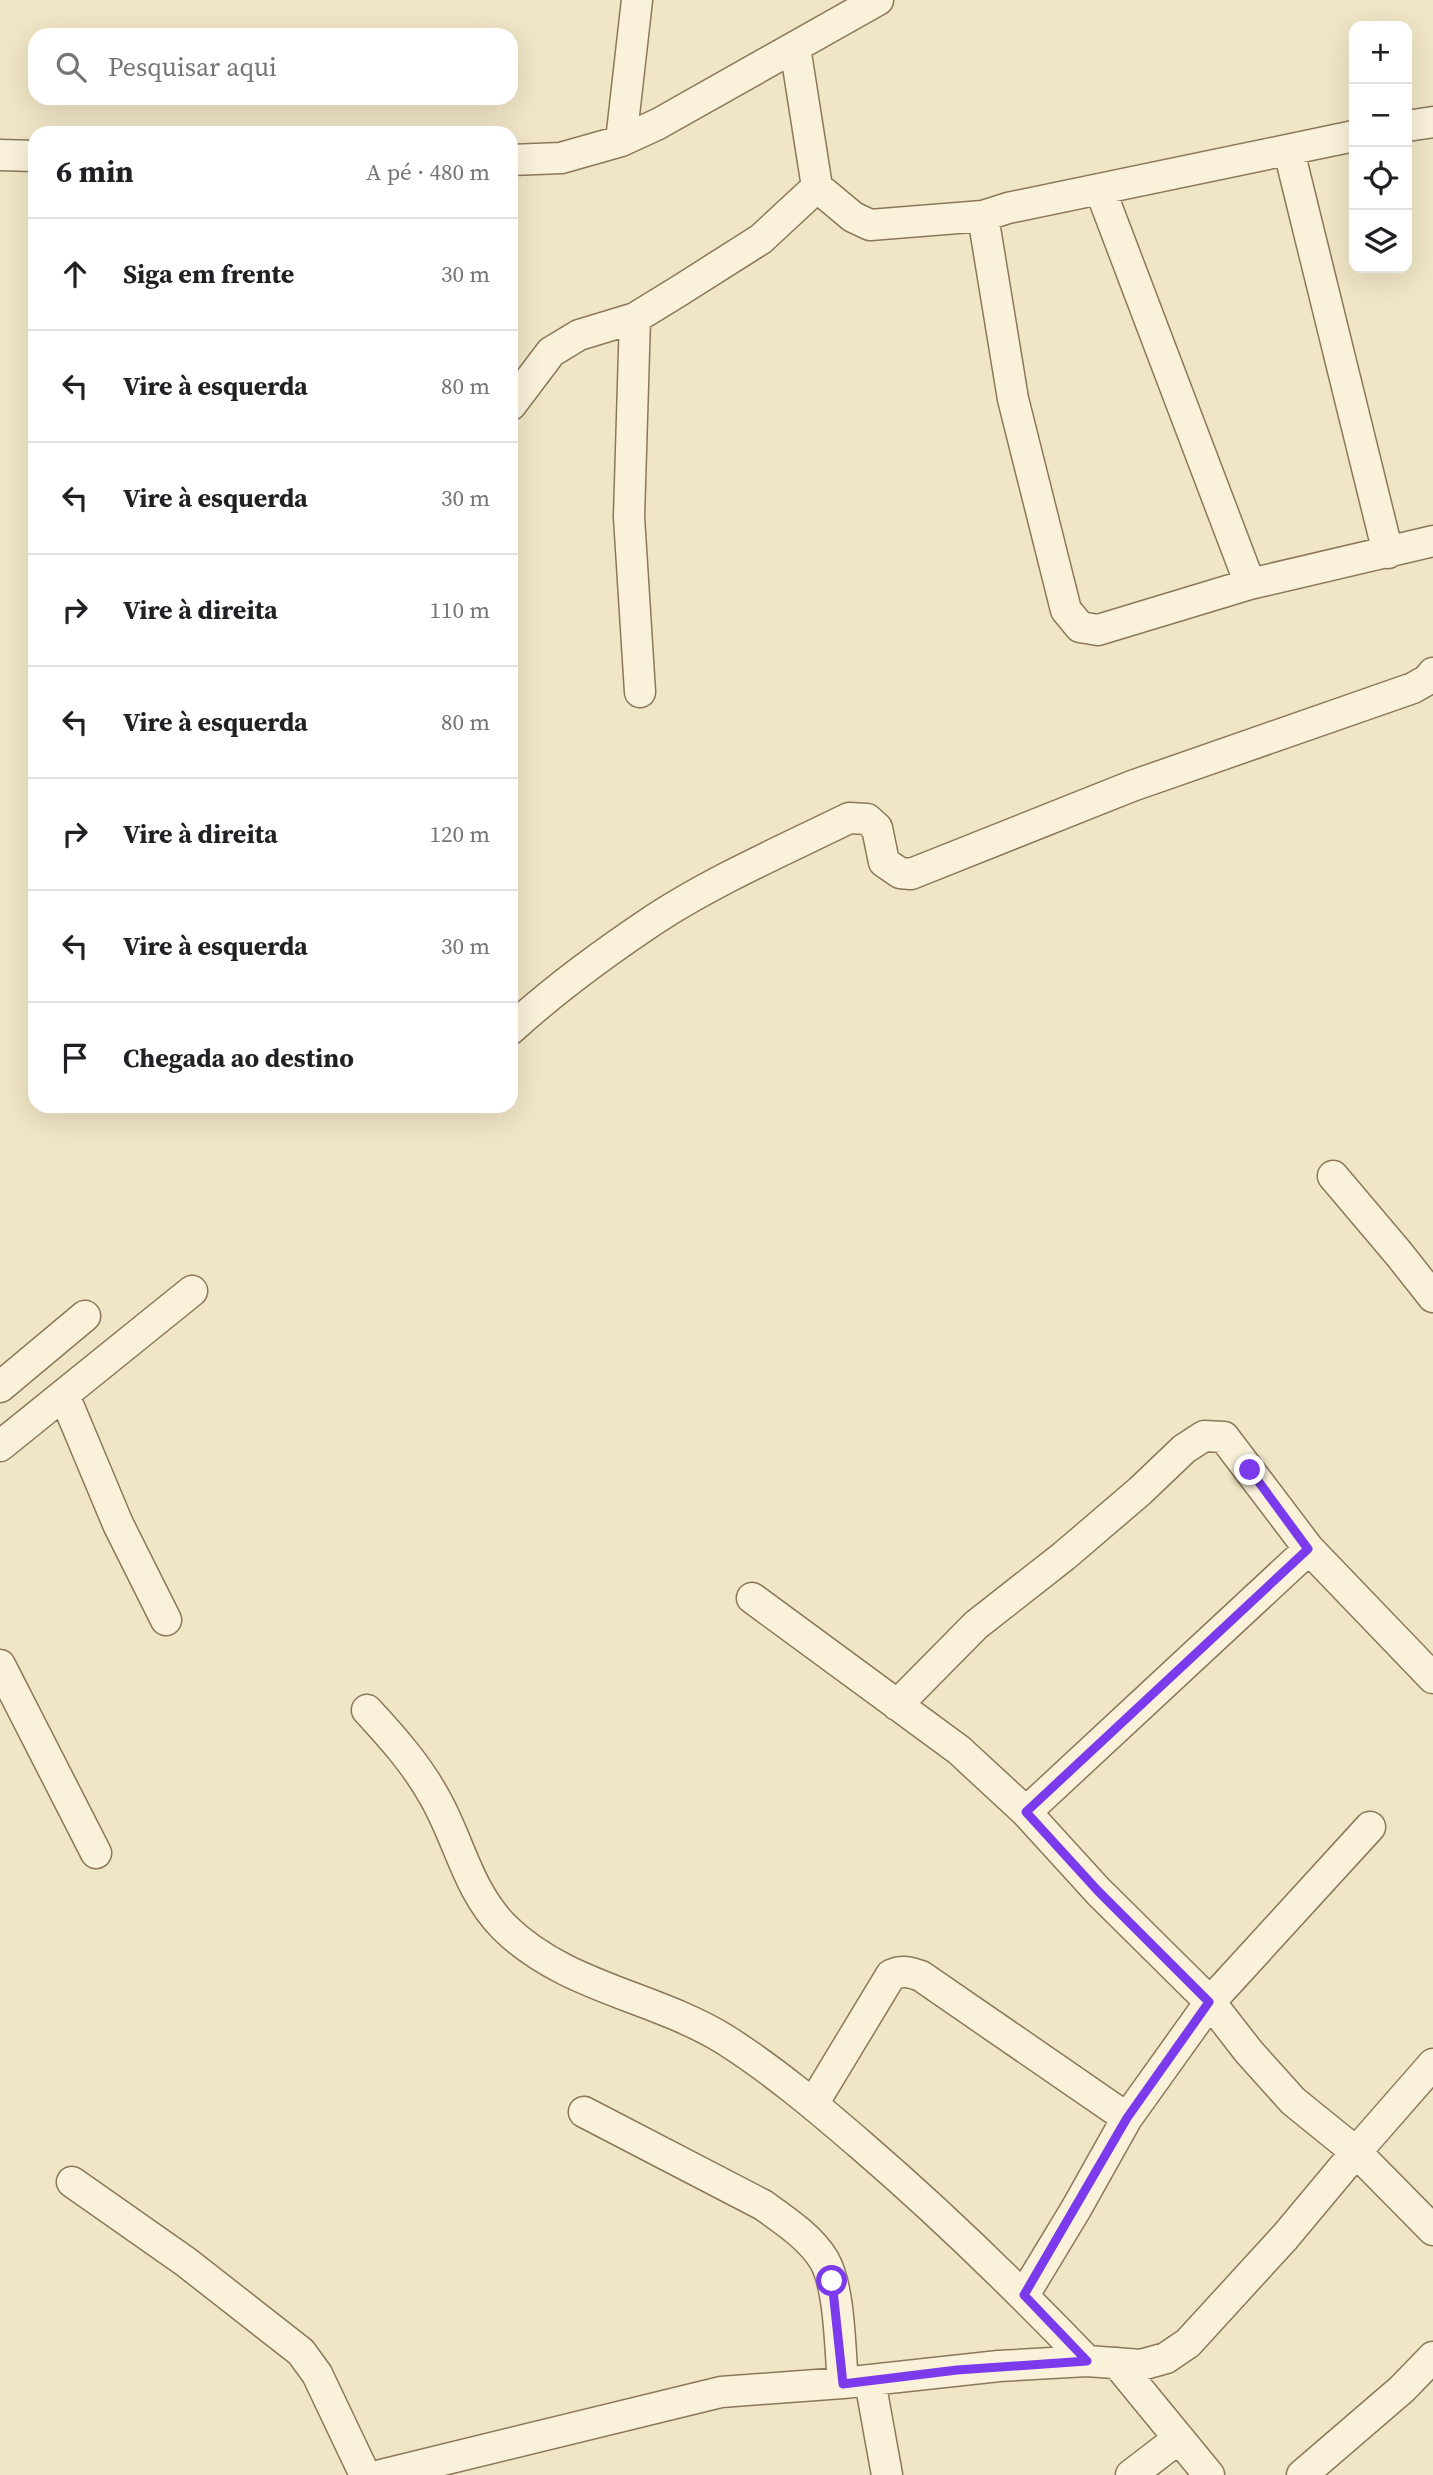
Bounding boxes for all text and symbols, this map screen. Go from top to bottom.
map controls [1349,21,1412,273]
button: + [1349,21,1412,84]
search box [28,28,518,105]
icon: search [52,48,90,86]
text: Pesquisar aqui [108,49,277,85]
button: − [1349,84,1412,147]
button: locate [1349,147,1412,210]
text: 6 min [56,151,134,192]
text: A pé · 480 m [366,156,490,188]
button: layers [1349,210,1412,273]
icon: ahead [56,255,94,293]
text: Siga em frente [123,256,294,292]
text: 30 m [441,258,490,290]
icon: left [56,367,94,405]
text: Vire à esquerda [123,368,308,404]
text: 80 m [441,370,490,402]
icon: left [56,479,94,517]
text: Vire à esquerda [123,480,308,516]
text: 30 m [441,482,490,514]
icon: right [56,591,94,629]
text: Vire à direita [123,592,278,628]
text: 110 m [429,594,490,626]
icon: left [56,703,94,741]
text: Vire à esquerda [123,704,308,740]
text: 80 m [441,706,490,738]
icon: right [56,815,94,853]
text: Vire à direita [123,816,278,852]
text: 120 m [429,818,490,850]
icon: left [56,927,94,965]
text: Vire à esquerda [123,928,308,964]
text: 30 m [441,930,490,962]
icon: arrive [56,1039,94,1077]
text: Chegada ao destino [123,1040,354,1076]
route end [1234,1454,1265,1485]
route start [816,2265,847,2296]

